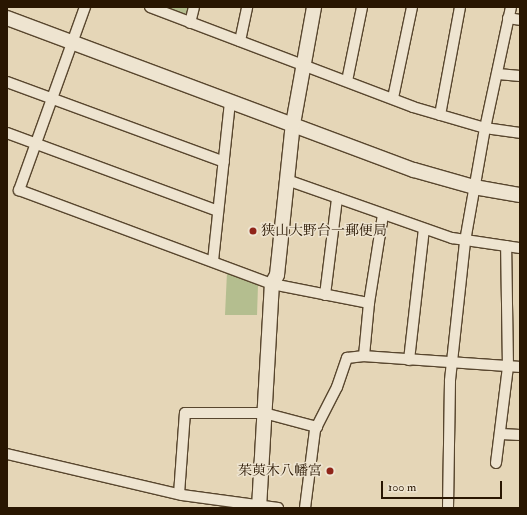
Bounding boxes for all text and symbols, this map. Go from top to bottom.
place label: 狭山大野台一郵便局 [261,223,387,239]
marker: 狭山大野台一郵便局 [248,226,258,236]
place label: 茱萸木八幡宮 [238,463,322,479]
marker: 茱萸木八幡宮 [325,466,335,476]
scale bar [383,473,504,499]
text: 100 m [388,480,416,495]

